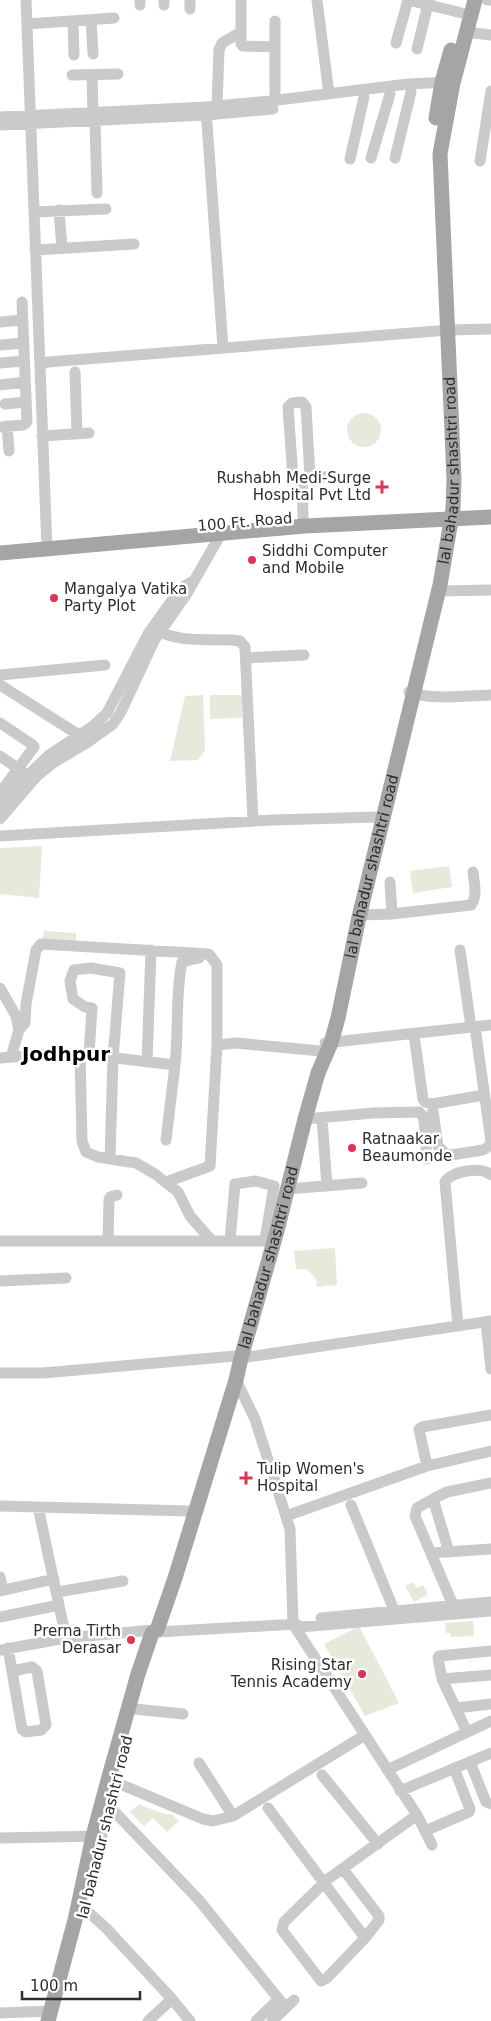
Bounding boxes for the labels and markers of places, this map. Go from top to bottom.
place label: Rushabh Medi-Surge Hospital Pvt Ltd [216,469,371,504]
marker: Rushabh Medi-Surge Hospital Pvt Ltd [375,480,389,494]
place label: Siddhi Computer and Mobile [262,542,389,577]
marker: Siddhi Computer and Mobile [246,554,258,566]
place label: Mangalya Vatika Party Plot [64,580,187,615]
marker: Mangalya Vatika Party Plot [48,592,60,604]
place label: Ratnaakar Beaumonde [362,1130,452,1165]
marker: Ratnaakar Beaumonde [346,1142,358,1154]
place label: Tulip Women's Hospital [256,1460,365,1495]
marker: Tulip Women's Hospital [239,1471,253,1485]
place label: Prerna Tirth Derasar [33,1622,122,1657]
marker: Prerna Tirth Derasar [125,1634,137,1646]
place label: Rising Star Tennis Academy [230,1656,353,1691]
marker: Rising Star Tennis Academy [356,1668,368,1680]

